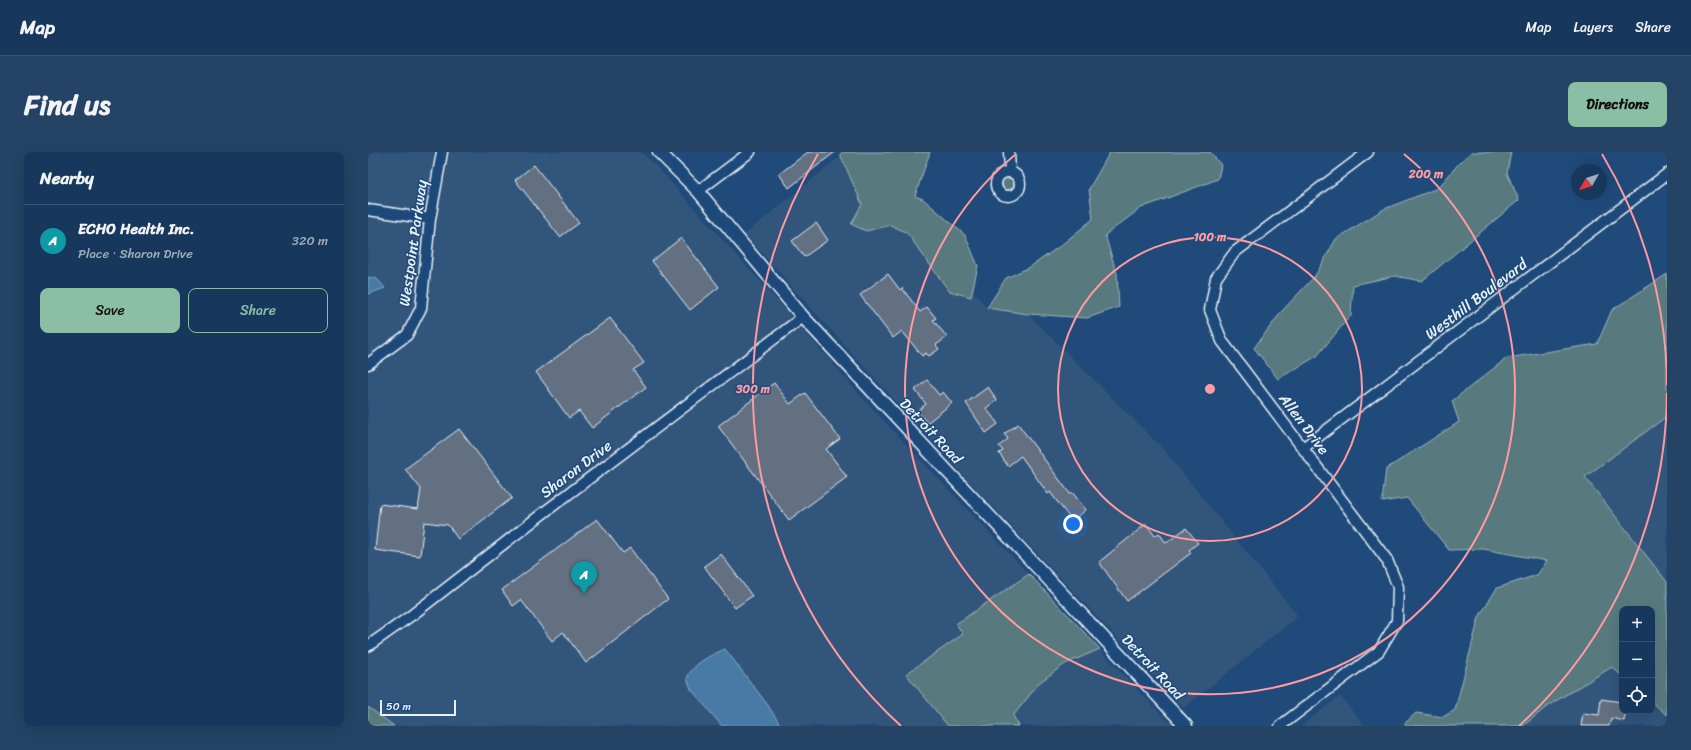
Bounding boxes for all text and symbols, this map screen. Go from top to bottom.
text: Map [20,11,55,44]
text: Map [1526,15,1551,40]
text: Layers [1573,15,1613,40]
text: Share [1635,15,1671,40]
text: Find us [24,80,111,129]
button: Directions [1568,82,1667,127]
text: Nearby [40,163,94,193]
text: 200 m [1408,163,1444,185]
north arrow [1571,164,1607,200]
street label: Westpoint Parkway [391,178,435,308]
text: ECHO Health Inc. [78,216,194,242]
text: 100 m [1194,226,1227,248]
text: A [49,229,57,252]
text: 320 m [292,229,328,252]
text: Place · Sharon Drive [78,242,193,265]
street label: Westhill Boulevard [1419,251,1534,346]
button: Save [40,288,180,333]
button: Share [188,288,328,333]
text: 300 m [735,378,771,400]
centre of rings [1203,382,1217,396]
street label: Allen Drive [1271,387,1336,460]
street label: Detroit Road [893,392,970,471]
street label: Sharon Drive [534,433,618,505]
your location [1063,514,1083,534]
pin: A [571,561,597,594]
map controls [1619,606,1655,714]
button: + [1619,606,1655,642]
street label: Detroit Road [1115,628,1192,707]
button: − [1619,642,1655,678]
button: locate [1619,678,1655,714]
text: 50 m [386,697,411,716]
scale bar [380,698,456,717]

